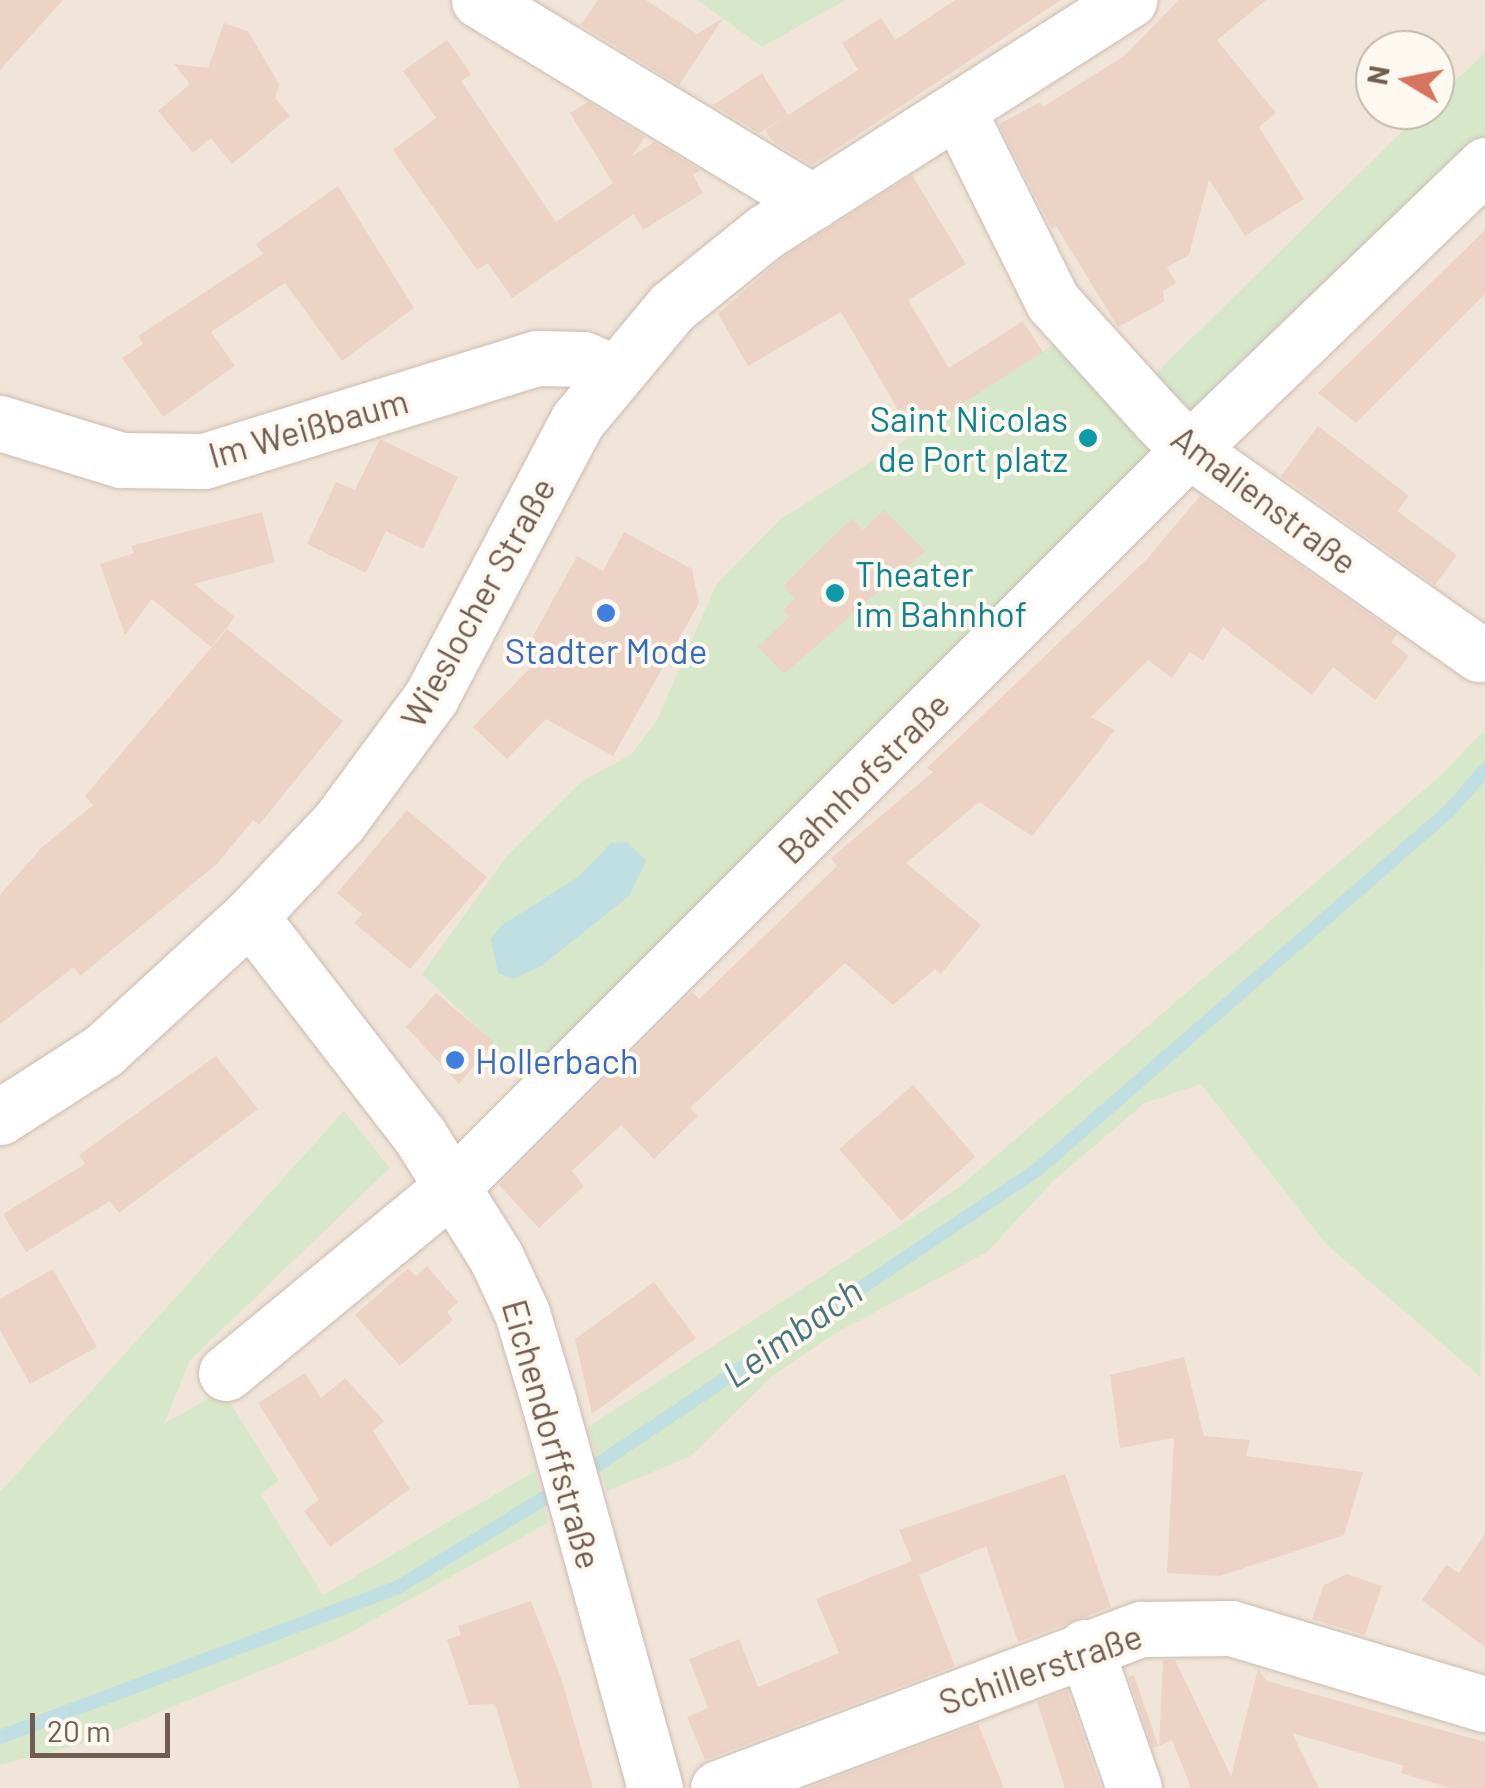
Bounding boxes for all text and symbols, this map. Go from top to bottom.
north arrow [1355,30,1455,130]
text: N [1359,63,1396,87]
street label: Im Weißbaum [203,378,413,476]
place label: Saint Nicolas de Port platz [870,397,1068,479]
street label: Amalienstraße [1164,416,1366,582]
marker: Saint Nicolas de Port platz [1077,427,1099,449]
street label: Wieslocher Straße [391,470,563,734]
place label: Theater im Bahnhof [855,552,1027,634]
marker: Theater im Bahnhof [824,582,846,604]
marker: Stadter Mode [595,602,617,624]
place label: Stadter Mode [505,629,707,671]
street label: Bahnhofstraße [769,683,957,871]
place label: Hollerbach [475,1039,639,1081]
marker: Hollerbach [444,1049,466,1071]
water label: Leimbach [714,1268,870,1396]
street label: Eichendorffstraße [494,1295,612,1573]
street label: Schillerstraße [933,1614,1147,1722]
scale bar [35,1693,175,1755]
text: 20 m [47,1712,111,1748]

